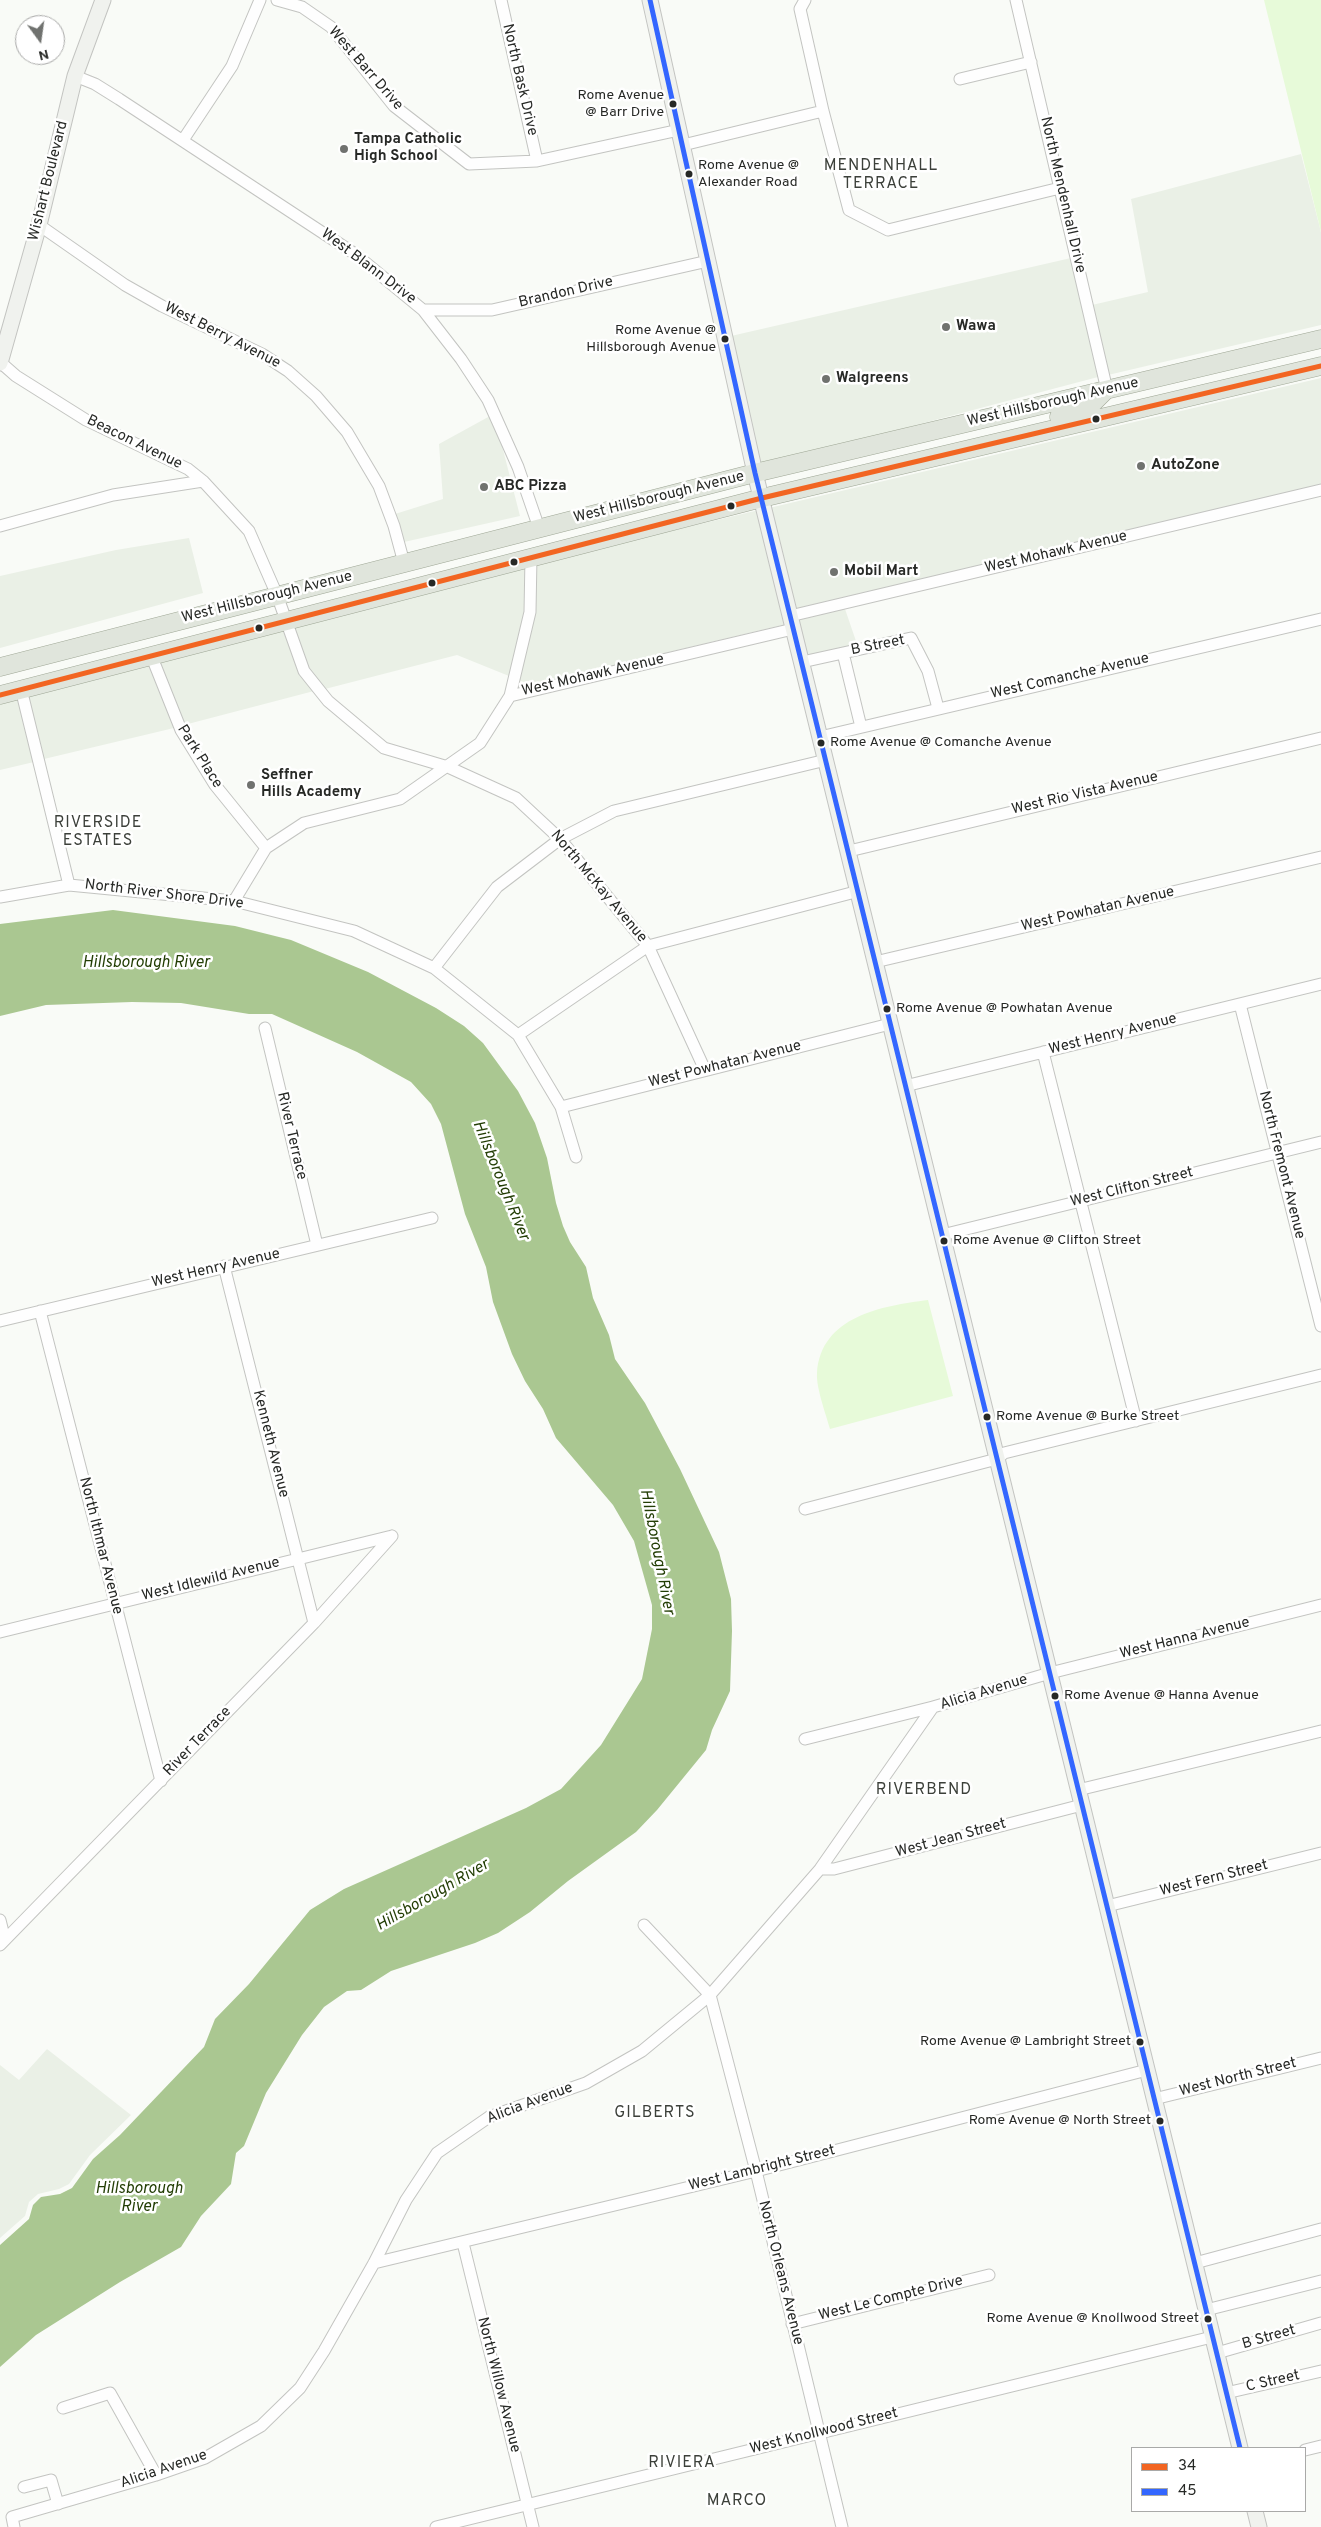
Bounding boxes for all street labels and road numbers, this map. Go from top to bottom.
street label: North Bask Drive [497,22,541,138]
street label: West Barr Drive [324,23,406,115]
street label: North Mendenhall Drive [1035,115,1089,275]
street label: Wishart Boulevard [25,119,73,243]
street label: West Blann Drive [317,225,419,309]
street label: Brandon Drive [517,273,615,313]
street label: West Berry Avenue [161,299,283,373]
street label: West Hillsborough Avenue [966,375,1140,431]
street label: Beacon Avenue [83,412,185,474]
street label: West Hillsborough Avenue [572,468,746,528]
street label: West Mohawk Avenue [983,528,1129,578]
street label: West Hillsborough Avenue [180,568,354,628]
street label: B Street [849,632,907,660]
street label: West Comanche Avenue [989,650,1151,704]
street label: West Mohawk Avenue [520,651,666,701]
street label: Park Place [172,722,226,792]
street label: West Rio Vista Avenue [1010,768,1160,820]
street label: North McKay Avenue [546,827,650,947]
street label: North River Shore Drive [84,876,244,914]
street label: West Powhatan Avenue [1020,884,1176,936]
street label: West Henry Avenue [1047,1010,1179,1060]
street label: West Powhatan Avenue [647,1037,803,1093]
street label: North Fremont Avenue [1254,1089,1308,1241]
street label: River Terrace [272,1090,310,1182]
street label: West Clifton Street [1069,1164,1195,1212]
street label: West Henry Avenue [150,1245,282,1293]
street label: Kenneth Avenue [248,1388,292,1500]
street label: North Ithmar Avenue [74,1475,126,1617]
street label: West Idlewild Avenue [140,1554,282,1606]
street label: West Hanna Avenue [1118,1614,1252,1664]
street label: Alicia Avenue [938,1671,1030,1715]
street label: River Terrace [160,1703,236,1781]
street label: West Jean Street [894,1816,1008,1862]
street label: West Fern Street [1158,1857,1270,1901]
street label: West North Street [1178,2055,1298,2101]
street label: Alicia Avenue [484,2079,576,2129]
street label: West Lambright Street [687,2142,837,2196]
street label: North Orleans Avenue [753,2199,807,2347]
street label: West Le Compte Drive [817,2272,965,2326]
street label: North Willow Avenue [472,2315,524,2455]
street label: B Street [1240,2322,1298,2354]
street label: C Street [1244,2367,1302,2397]
street label: West Knollwood Street [748,2405,900,2459]
street label: Alicia Avenue [118,2447,210,2493]

